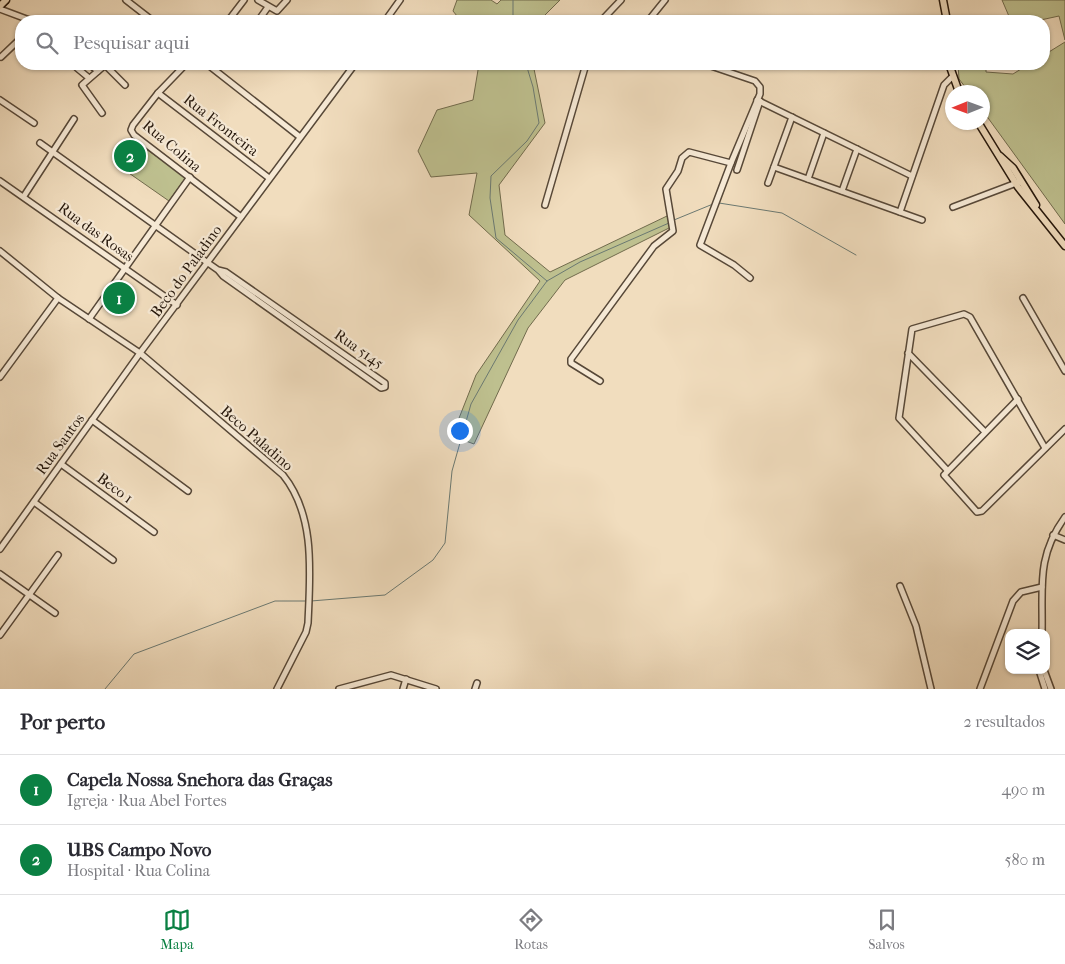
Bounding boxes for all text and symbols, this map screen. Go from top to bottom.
search box [15,15,1050,70]
icon: search [33,29,61,57]
text: Pesquisar aqui [73,32,190,54]
north arrow [945,85,990,130]
street label: Rua Fronteira [180,90,263,161]
street label: Rua Colina [139,116,206,176]
pin: 2 [114,137,146,175]
street label: Rua das Rosas [55,198,138,266]
street label: Beco do Paladino [147,221,226,321]
pin: 1 [103,279,135,317]
street label: Rua 5145 [331,326,387,372]
street label: Beco Paladino [217,402,297,475]
street label: Rua Santos [32,410,88,478]
your location [447,418,473,444]
street label: Beco 1 [94,469,136,507]
map controls [1005,629,1050,674]
button: layers [1005,629,1050,674]
text: Por perto [20,710,105,734]
text: 2 resultados [964,712,1045,731]
text: Capela Nossa Snehora das Graças [67,769,333,791]
text: 1 [33,780,39,799]
text: 490 m [1002,780,1045,799]
text: Igreja · Rua Abel Fortes [67,791,227,810]
text: UBS Campo Novo [67,839,212,861]
text: 2 [32,850,40,869]
text: 580 m [1004,850,1045,869]
text: Hospital · Rua Colina [67,861,210,880]
tab: Mapa [160,906,194,953]
tab: Rotas [514,906,548,953]
tab: Salvos [868,906,905,953]

